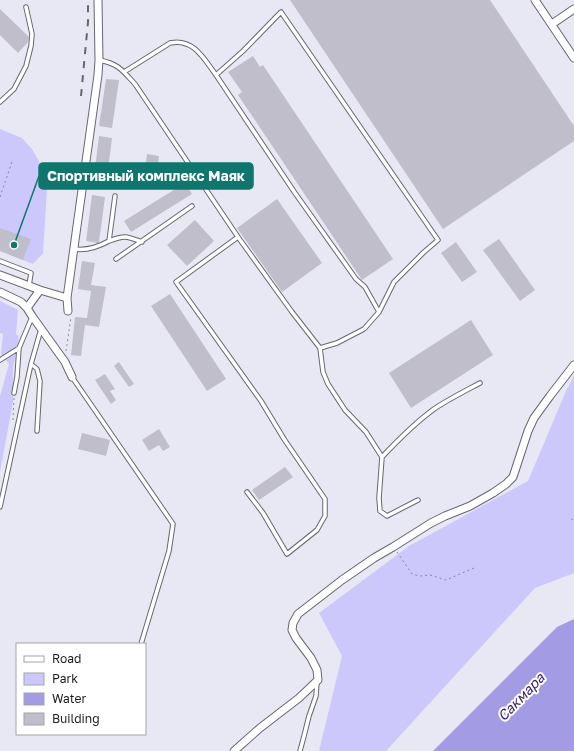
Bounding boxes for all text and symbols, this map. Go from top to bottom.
callout: Спортивный комплекс Маяк [39,163,253,189]
text: Спортивный комплекс Маяк [47,167,245,184]
legend [16,643,146,735]
text: Road [52,651,81,666]
water label: Сакмара [494,668,548,724]
text: Park [52,671,78,686]
text: Water [52,691,86,706]
text: Building [52,711,100,726]

